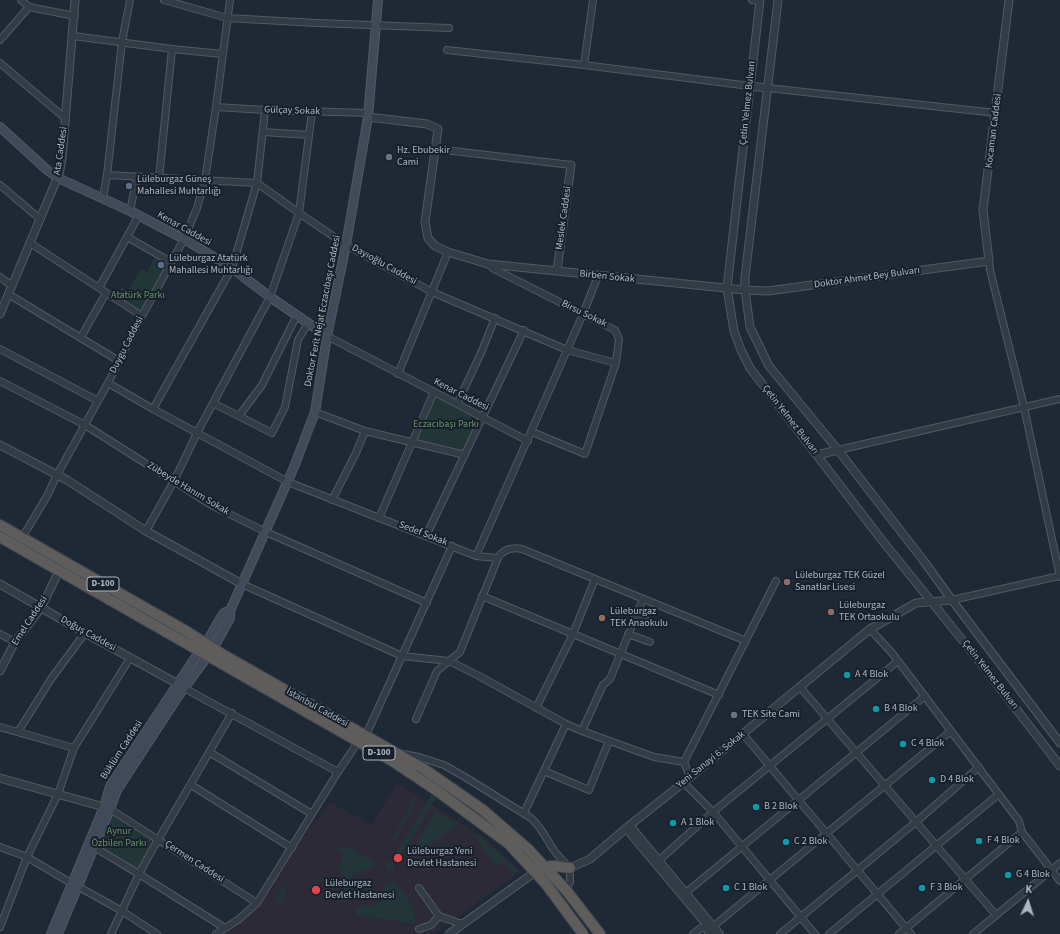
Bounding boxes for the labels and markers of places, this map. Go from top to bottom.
place label: Hz. Ebubekir Cami [397,145,450,168]
marker: Hz. Ebubekir Cami [384,152,394,162]
place label: Lüleburgaz Güneş Mahallesi Muhtarlığı [137,174,221,198]
marker: Lüleburgaz Güneş Mahallesi Muhtarlığı [124,181,134,191]
place label: Lüleburgaz Atatürk Mahallesi Muhtarlığı [169,253,253,276]
marker: Lüleburgaz Atatürk Mahallesi Muhtarlığı [156,260,166,270]
place label: Lüleburgaz TEK Güzel Sanatlar Lisesi [795,570,885,594]
marker: Lüleburgaz TEK Güzel Sanatlar Lisesi [782,577,792,587]
place label: Lüleburgaz TEK Ortaokulu [839,600,899,624]
place label: Lüleburgaz TEK Anaokulu [610,606,668,630]
marker: Lüleburgaz TEK Ortaokulu [826,607,836,617]
marker: Lüleburgaz TEK Anaokulu [597,613,607,623]
place label: A 4 Blok [855,669,888,681]
marker: A 4 Blok [842,670,852,680]
place label: B 4 Blok [884,703,918,715]
marker: B 4 Blok [871,704,881,714]
place label: TEK Site Cami [742,709,800,721]
marker: TEK Site Cami [729,710,739,720]
place label: C 4 Blok [911,738,944,750]
marker: C 4 Blok [898,739,908,749]
place label: D 4 Blok [940,774,974,786]
marker: D 4 Blok [927,775,937,785]
place label: B 2 Blok [764,801,798,813]
marker: B 2 Blok [751,802,761,812]
place label: A 1 Blok [681,817,714,829]
marker: A 1 Blok [668,818,678,828]
place label: F 4 Blok [987,835,1020,847]
place label: C 2 Blok [794,836,827,848]
marker: F 4 Blok [974,836,984,846]
marker: C 2 Blok [781,837,791,847]
place label: Lüleburgaz Yeni Devlet Hastanesi [407,846,476,870]
marker: Lüleburgaz Yeni Devlet Hastanesi [392,852,404,864]
place label: G 4 Blok [1016,869,1050,881]
marker: G 4 Blok [1003,870,1013,880]
place label: Lüleburgaz Devlet Hastanesi [325,878,394,902]
place label: C 1 Blok [734,882,767,894]
place label: F 3 Blok [930,882,963,894]
marker: C 1 Blok [721,883,731,893]
marker: F 3 Blok [917,883,927,893]
marker: Lüleburgaz Devlet Hastanesi [310,884,322,896]

